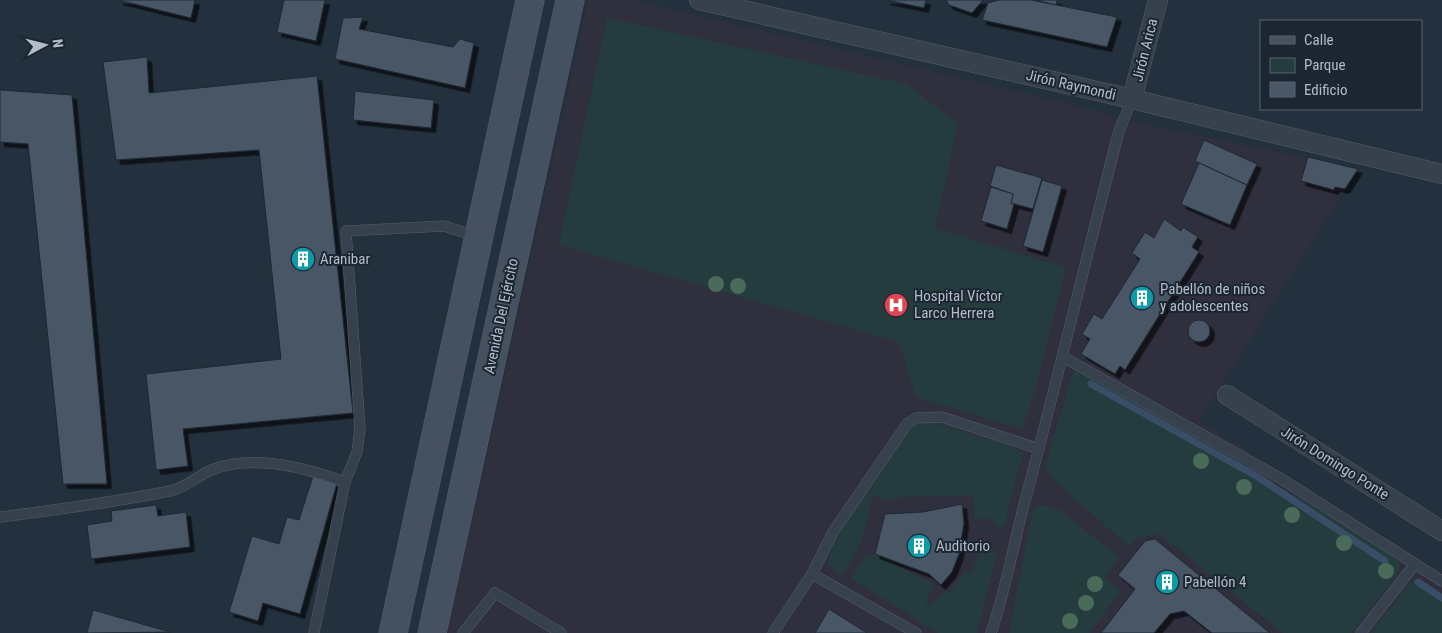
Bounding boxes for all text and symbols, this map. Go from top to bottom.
street label: Jirón Arica [1129,17,1161,83]
north arrow [20,20,70,70]
legend [1260,20,1422,110]
text: Calle [1304,31,1334,49]
text: N [49,38,66,49]
text: Parque [1304,56,1346,74]
street label: Jirón Raymondi [1024,66,1118,104]
text: Edificio [1304,81,1347,99]
building icon: Aranibar [290,246,316,272]
place label: Aranibar [320,250,370,268]
street label: Avenida Del Ejército [480,257,522,375]
place label: Pabellón de niños y adolescentes [1160,280,1265,315]
building icon: Pabellón de niños y adolescentes [1129,285,1155,311]
place label: Hospital Víctor Larco Herrera [914,287,1003,322]
hospital icon: Hospital Víctor Larco Herrera [883,292,909,318]
street label: Jirón Domingo Ponte [1278,422,1392,504]
building icon: Auditorio [906,533,932,559]
place label: Auditorio [936,537,990,555]
building icon: Pabellón 4 [1154,569,1180,595]
place label: Pabellón 4 [1184,573,1246,591]

